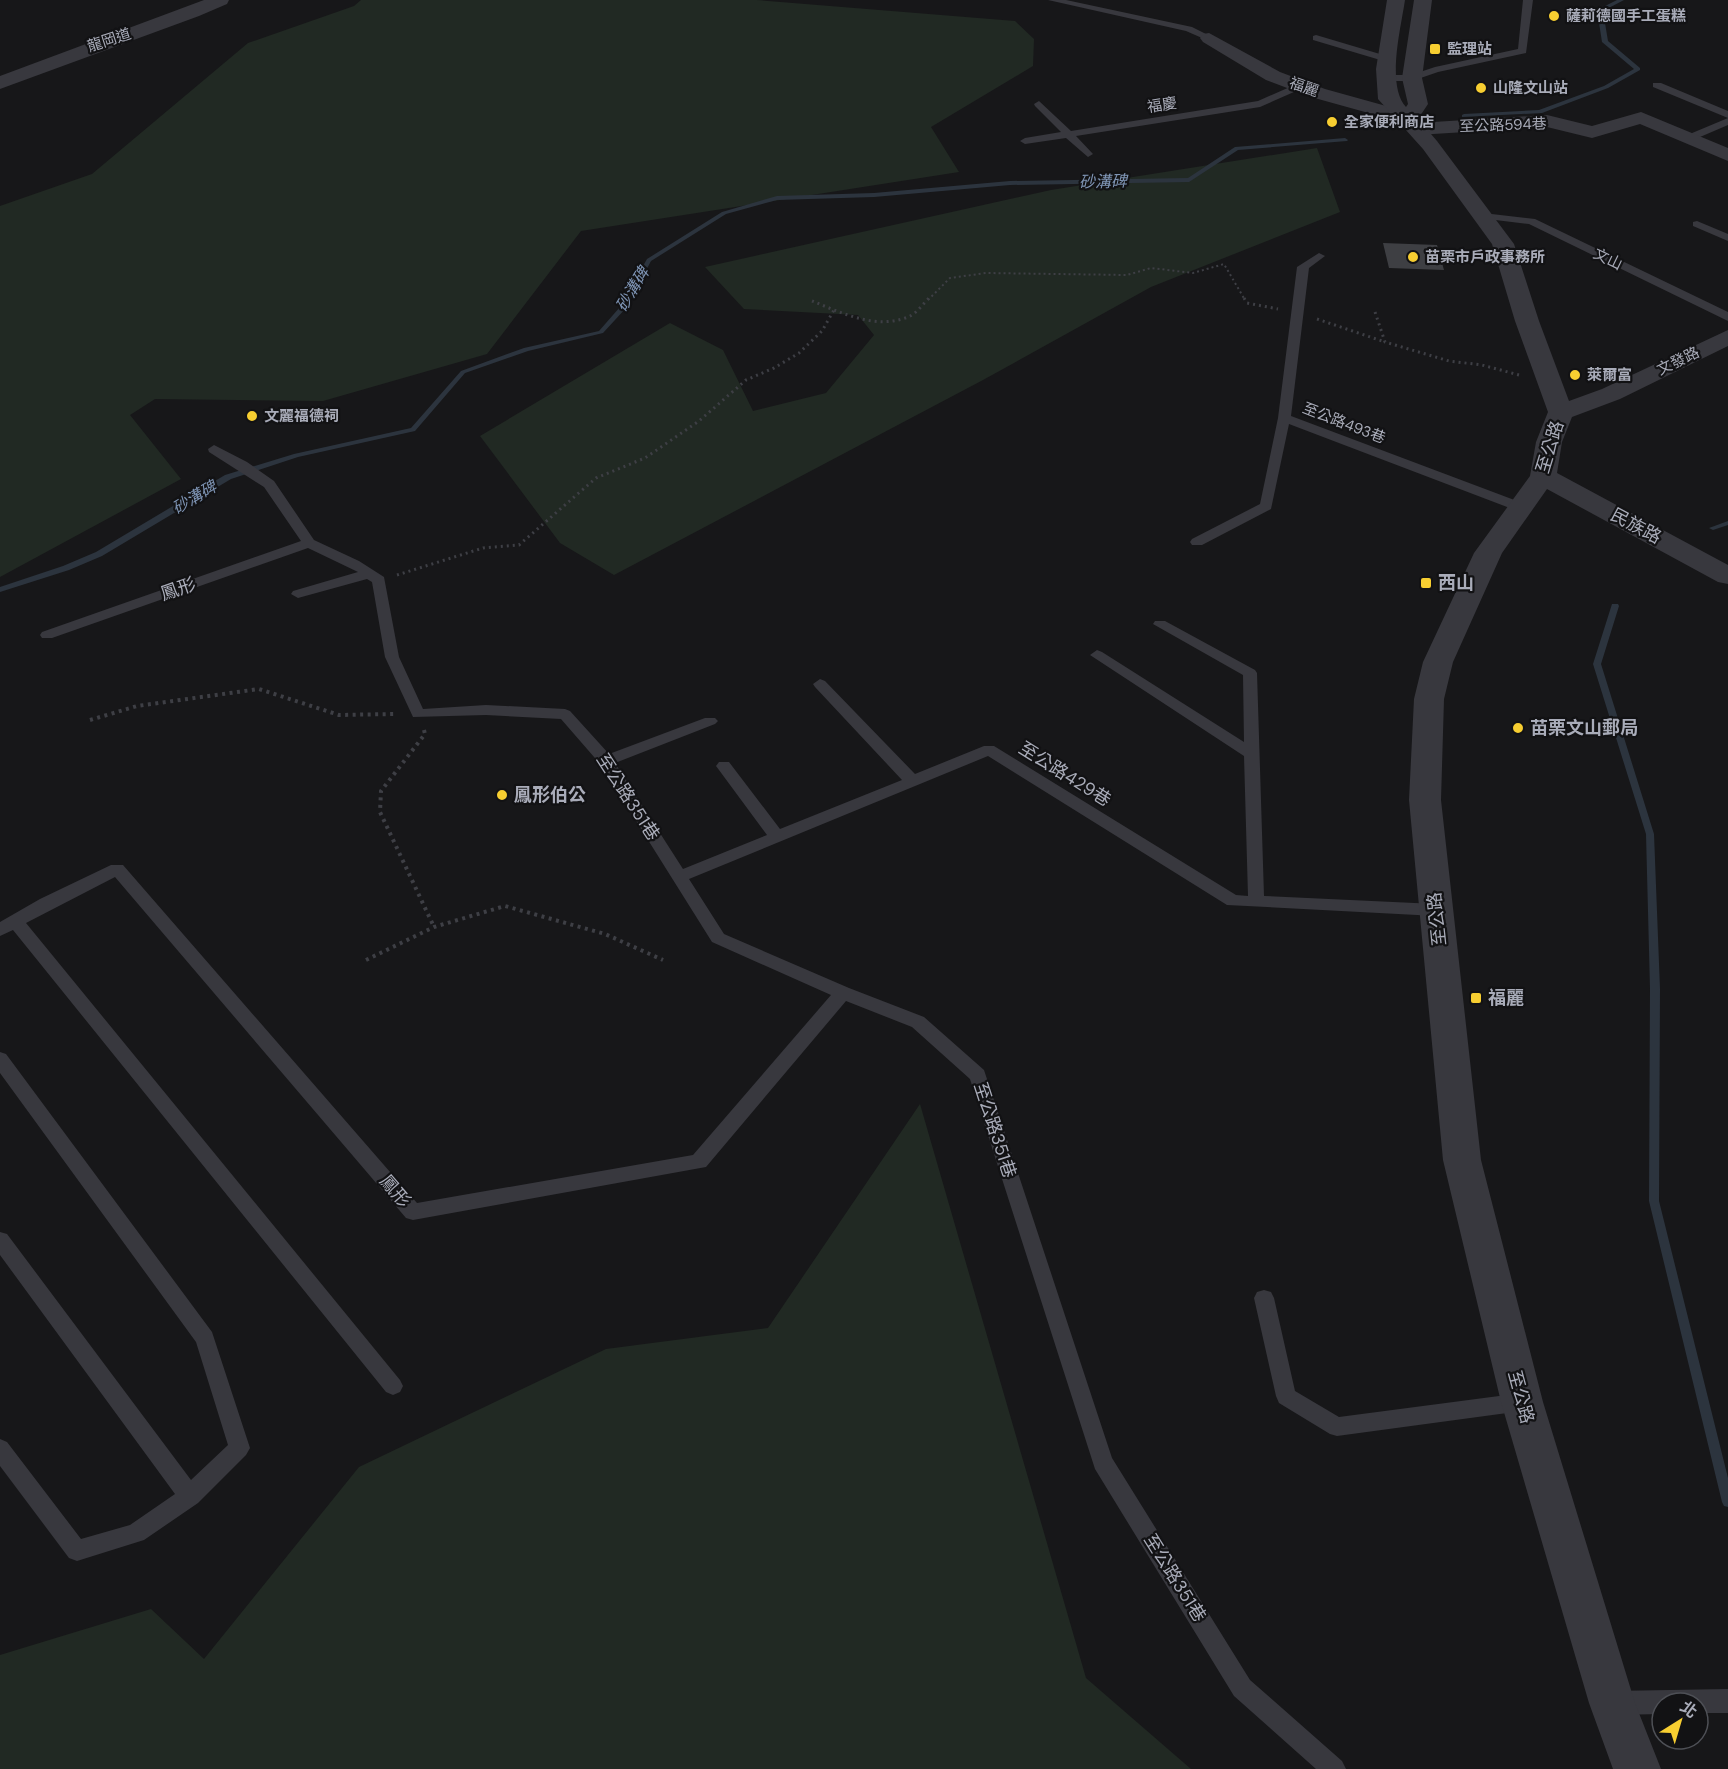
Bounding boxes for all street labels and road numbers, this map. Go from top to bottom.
street label: 龍岡道 [85,24,133,56]
street label: 福麗 [1287,73,1321,101]
street label: 福慶 [1146,93,1178,117]
street label: 至公路594巷 [1459,113,1547,137]
street label: 文山 [1590,243,1626,275]
street label: 文發路 [1653,342,1703,380]
street label: 至公路493巷 [1300,398,1388,448]
street label: 至公路 [1531,418,1569,476]
street label: 民族路 [1607,503,1665,549]
street label: 鳳形 [157,572,199,606]
street label: 至公路429巷 [1014,736,1116,812]
street label: 至公路351巷 [591,749,665,845]
street label: 至公路 [1422,891,1452,947]
street label: 至公路351巷 [968,1079,1022,1181]
street label: 鳳形 [374,1170,416,1212]
street label: 至公路 [1502,1368,1540,1426]
street label: 至公路351巷 [1139,1530,1211,1626]

